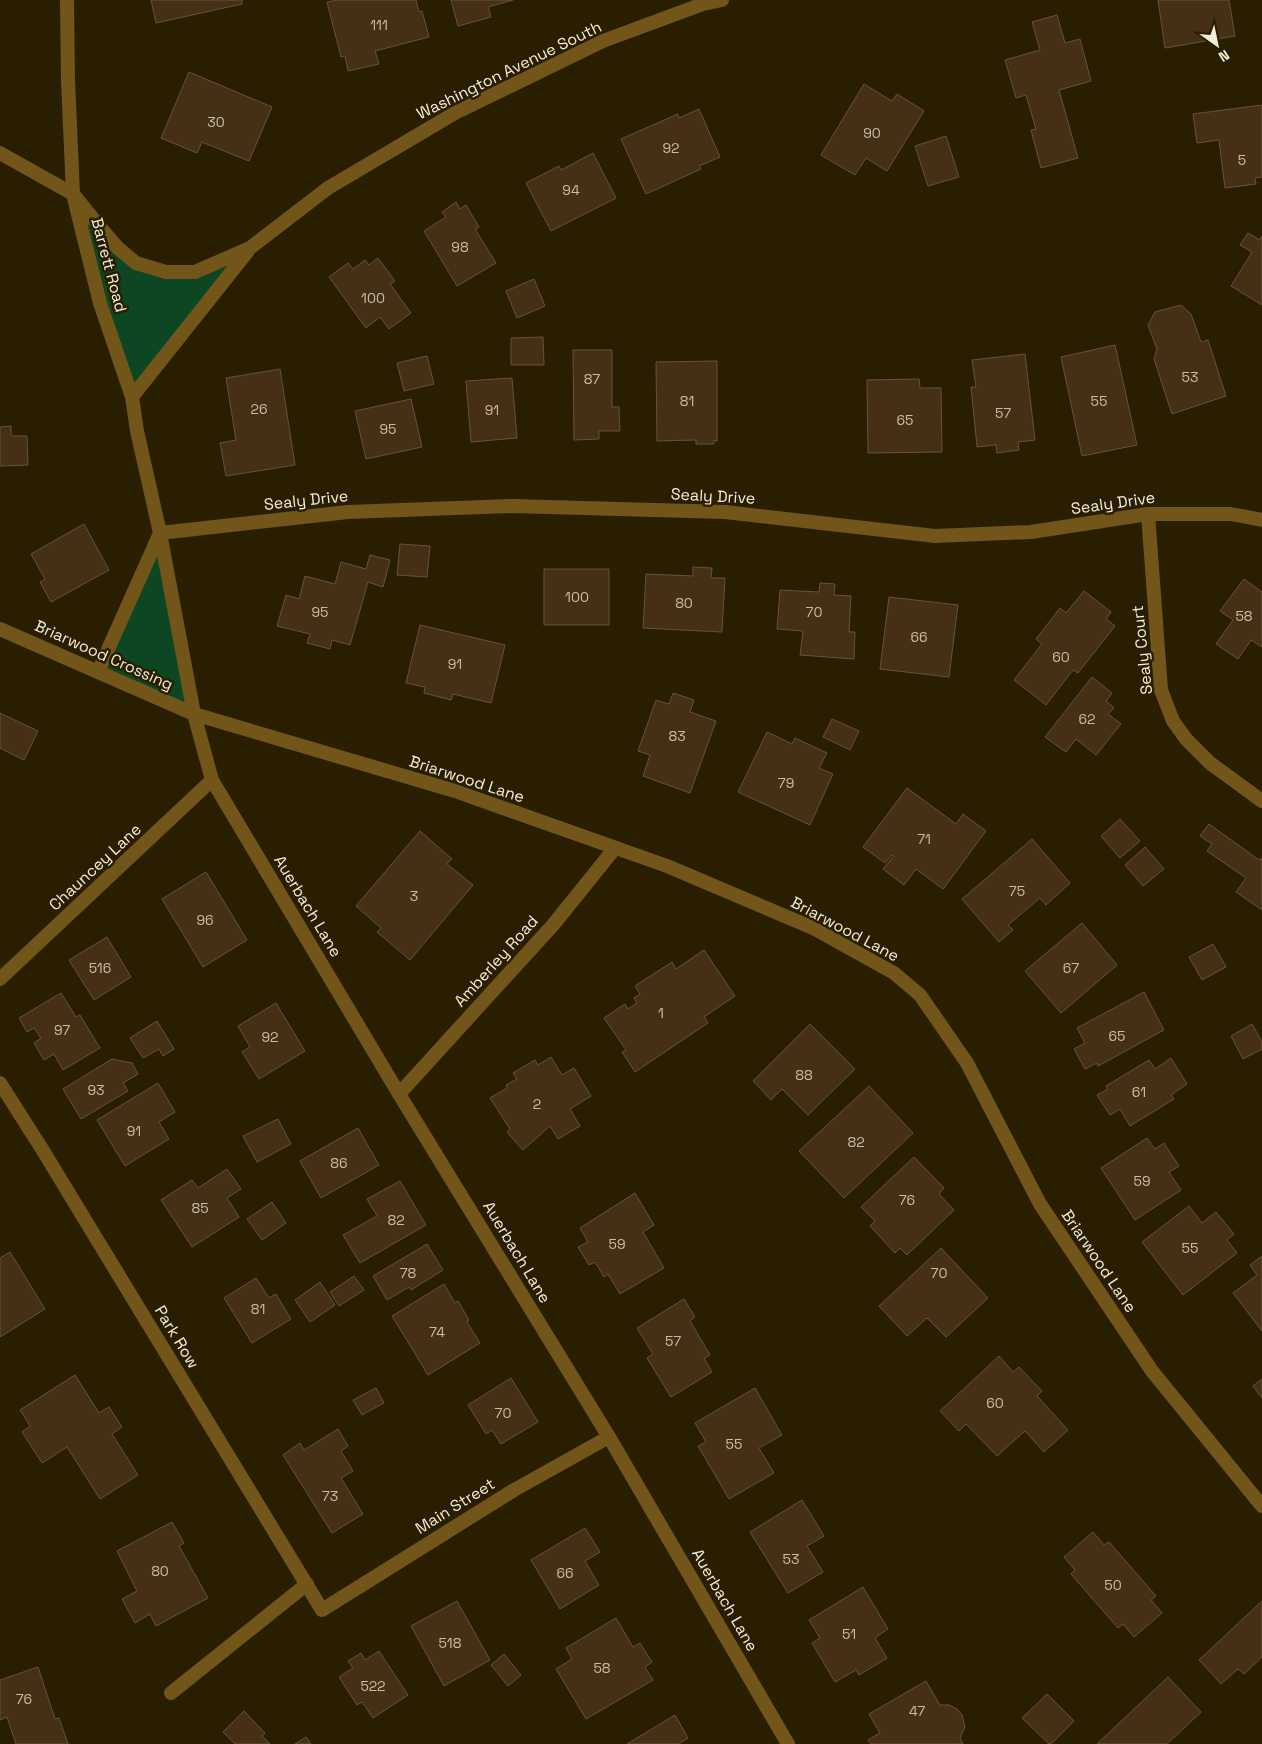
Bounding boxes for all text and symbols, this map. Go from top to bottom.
house number: 111 [370,16,388,34]
street label: Washington Avenue South [413,16,605,124]
north arrow [1192,20,1242,70]
text: N [1215,46,1233,66]
house number: 30 [207,113,225,131]
house number: 90 [863,124,881,142]
house number: 92 [662,139,680,157]
house number: 5 [1238,151,1246,169]
house number: 94 [562,181,580,199]
street label: Barrett Road [86,215,132,315]
house number: 98 [451,238,469,256]
house number: 100 [361,289,385,307]
house number: 53 [1182,368,1198,386]
house number: 87 [584,370,600,388]
house number: 81 [680,392,694,410]
house number: 55 [1091,392,1107,410]
house number: 26 [250,400,268,418]
house number: 91 [485,401,499,419]
house number: 57 [995,404,1011,422]
house number: 65 [897,411,913,429]
house number: 95 [380,420,396,438]
street label: Sealy Drive [670,483,756,509]
street label: Sealy Drive [263,485,349,515]
street label: Sealy Drive [1070,487,1156,519]
house number: 100 [565,588,589,606]
house number: 80 [675,594,693,612]
house number: 95 [312,603,328,621]
house number: 70 [806,603,822,621]
street label: Sealy Court [1127,604,1157,696]
house number: 58 [1235,607,1253,625]
street label: Briarwood Crossing [31,615,177,695]
house number: 66 [910,628,928,646]
house number: 60 [1052,648,1070,666]
house number: 91 [448,655,462,673]
house number: 62 [1079,710,1095,728]
house number: 83 [668,727,686,745]
street label: Briarwood Lane [407,750,527,808]
house number: 79 [778,774,794,792]
street label: Chauncey Lane [44,819,146,915]
house number: 71 [917,830,931,848]
street label: Auerbach Lane [269,851,347,961]
house number: 75 [1009,882,1025,900]
house number: 3 [410,887,418,905]
street label: Briarwood Lane [787,892,903,966]
house number: 96 [196,911,214,929]
street label: Amberley Road [449,911,543,1011]
house number: 516 [89,959,111,977]
house number: 67 [1063,959,1079,977]
house number: 1 [658,1004,664,1022]
house number: 97 [54,1021,70,1039]
house number: 65 [1109,1027,1125,1045]
house number: 92 [261,1028,279,1046]
house number: 88 [795,1066,813,1084]
house number: 93 [87,1081,105,1099]
house number: 61 [1132,1083,1146,1101]
house number: 2 [533,1095,541,1113]
house number: 91 [127,1122,141,1140]
house number: 82 [847,1133,865,1151]
house number: 86 [330,1154,348,1172]
house number: 59 [1134,1172,1150,1190]
house number: 76 [899,1191,915,1209]
street label: Auerbach Lane [478,1197,556,1307]
house number: 85 [191,1199,209,1217]
street label: Briarwood Lane [1057,1205,1141,1317]
house number: 82 [387,1211,405,1229]
house number: 59 [609,1235,625,1253]
house number: 55 [1182,1239,1198,1257]
house number: 78 [400,1264,417,1282]
house number: 70 [931,1264,947,1282]
house number: 81 [251,1300,265,1318]
street label: Park Row [150,1302,204,1372]
house number: 74 [429,1323,445,1341]
house number: 57 [665,1332,681,1350]
house number: 60 [986,1394,1004,1412]
house number: 70 [495,1404,511,1422]
house number: 55 [726,1435,742,1453]
street label: Main Street [411,1473,499,1539]
house number: 73 [322,1487,338,1505]
street label: Auerbach Lane [687,1545,763,1655]
house number: 53 [783,1550,799,1568]
house number: 80 [151,1562,169,1580]
house number: 66 [556,1564,574,1582]
house number: 50 [1104,1576,1122,1594]
house number: 51 [842,1625,856,1643]
house number: 518 [439,1634,462,1652]
house number: 58 [593,1659,611,1677]
house number: 522 [360,1677,386,1695]
house number: 76 [16,1690,32,1708]
house number: 47 [909,1702,925,1720]

